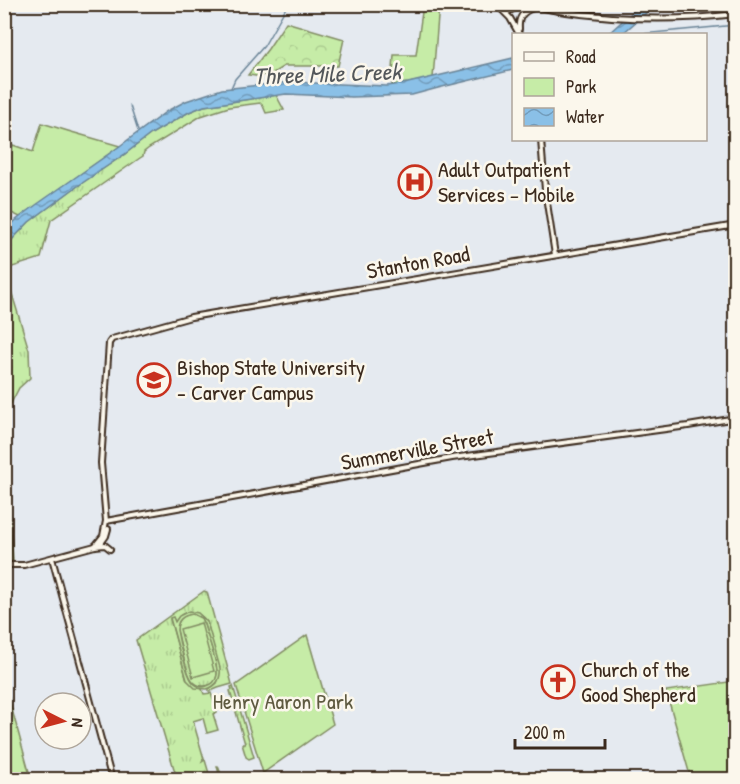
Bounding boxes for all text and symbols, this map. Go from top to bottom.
legend [512,33,707,141]
text: Road [566,44,596,69]
water label: Three Mile Creek [253,54,403,92]
text: Park [566,74,597,99]
text: Water [566,104,604,129]
place label: Adult Outpatient Services – Mobile [438,154,575,209]
hospital icon: Adult Outpatient Services – Mobile [397,164,433,200]
street label: Stanton Road [364,238,472,286]
place label: Bishop State University - Carver Campus [177,352,365,407]
school or university icon: Bishop State University - Carver Campus [136,362,172,398]
street label: Summerville Street [338,421,496,477]
place label: Church of the Good Shepherd [581,654,696,709]
church icon: Church of the Good Shepherd [540,664,576,700]
park label: Henry Aaron Park [213,686,353,716]
north arrow [33,691,93,751]
scale bar [515,712,605,750]
text: N [66,717,89,728]
text: 200 m [524,720,565,745]

